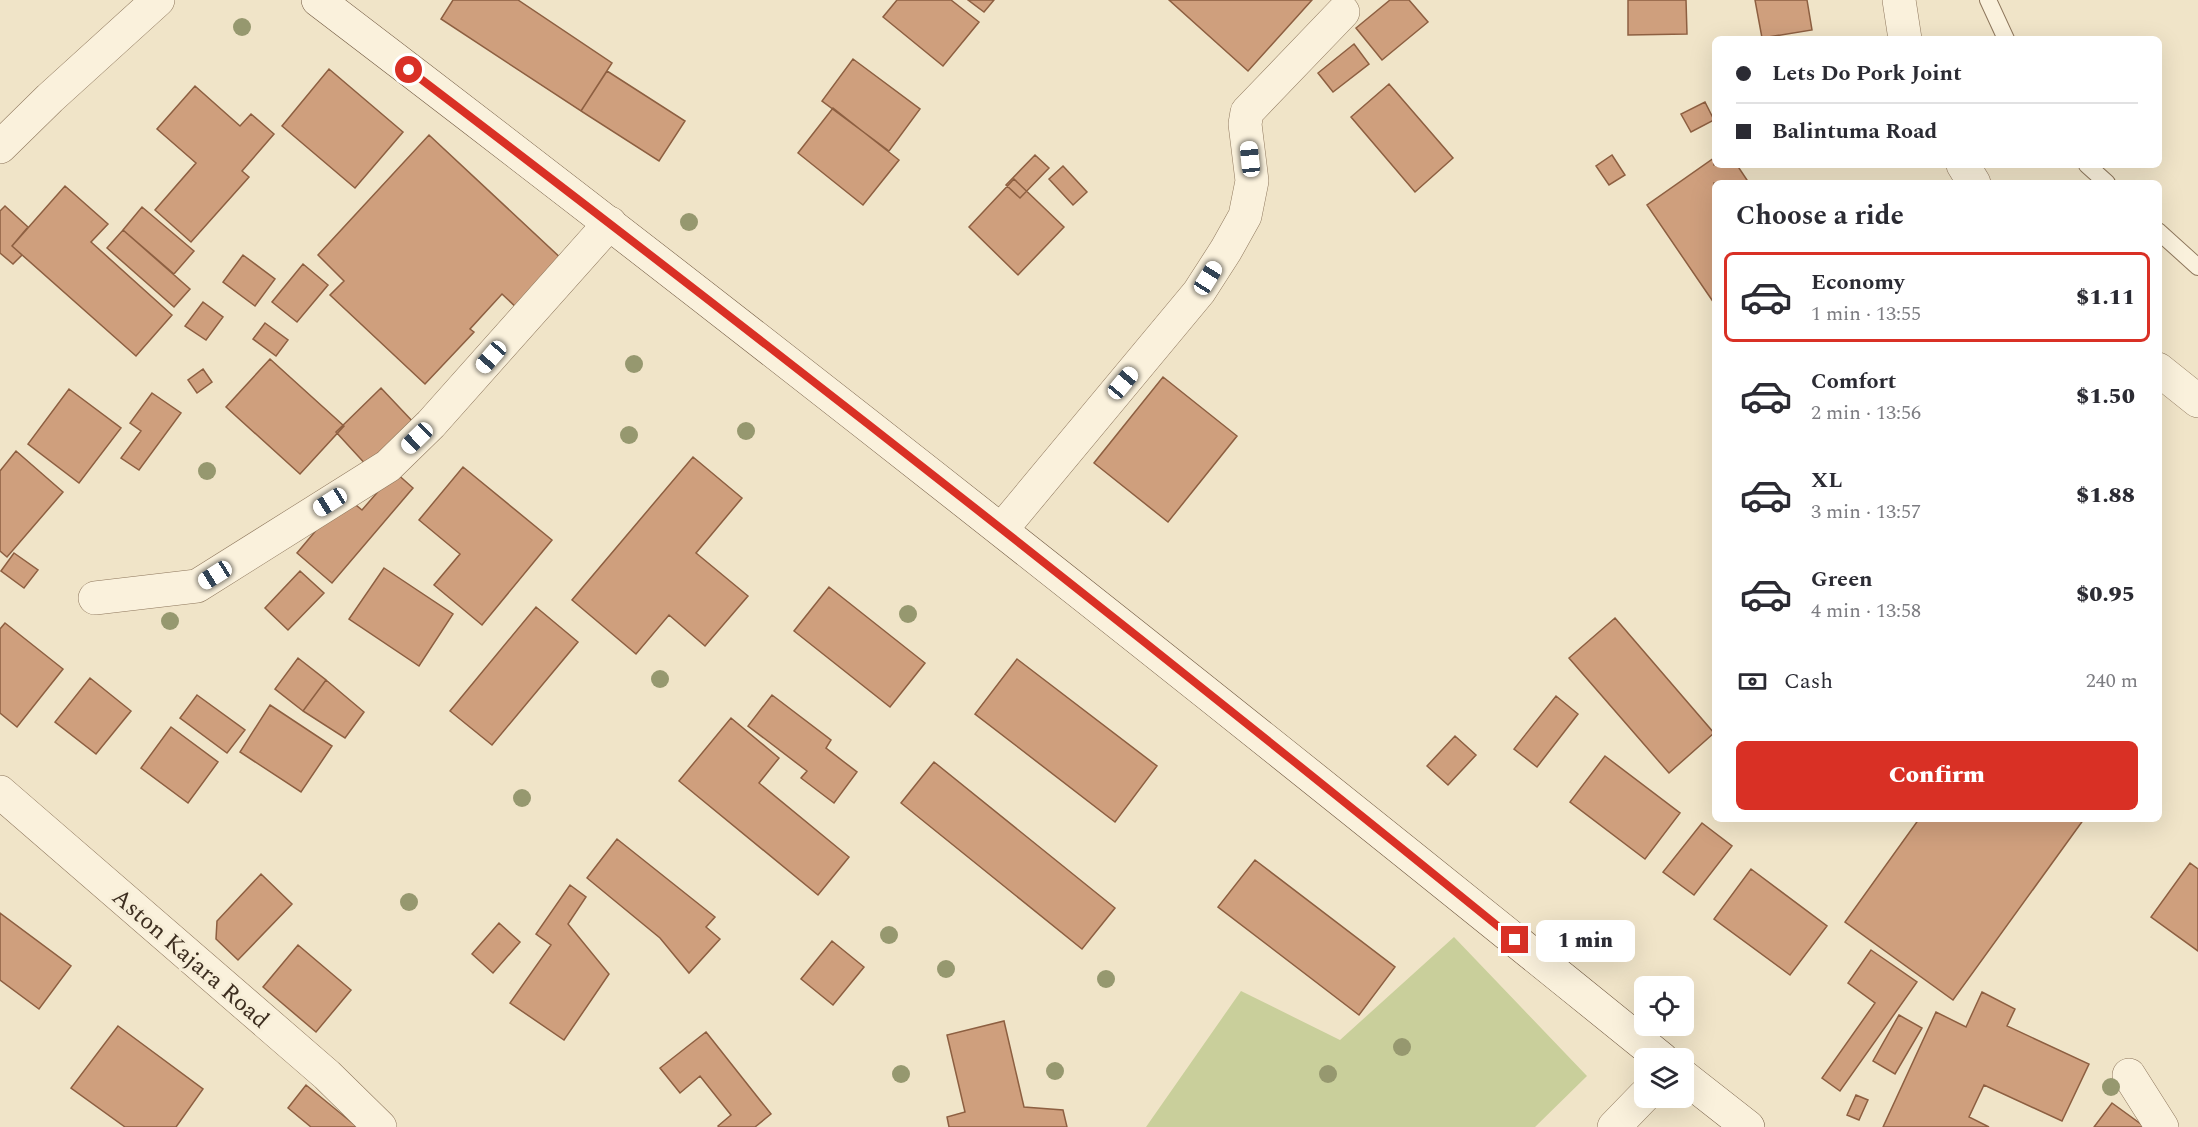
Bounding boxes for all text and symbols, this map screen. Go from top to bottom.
route start [395,56,422,83]
text: Lets Do Pork Joint [1772,57,1962,90]
text: Balintuma Road [1772,115,1937,148]
car [1239,140,1261,178]
text: Choose a ride [1736,195,1904,237]
car [1191,258,1225,298]
text: Economy [1811,266,1904,299]
icon: car [1739,270,1793,324]
text: $1.11 [2076,281,2135,314]
text: 1 min · 13:55 [1811,299,1921,329]
car [472,338,510,376]
car [1105,363,1141,403]
text: Comfort [1811,365,1896,398]
icon: car [1739,369,1793,423]
text: $1.50 [2076,380,2135,413]
text: 2 min · 13:56 [1811,398,1921,428]
car [398,419,436,457]
text: XL [1811,464,1842,497]
icon: car [1739,468,1793,522]
text: $1.88 [2076,479,2135,512]
car [310,485,350,519]
text: 3 min · 13:57 [1811,497,1921,527]
car [195,558,235,592]
text: Green [1811,563,1873,596]
icon: car [1739,567,1793,621]
text: $0.95 [2076,578,2135,611]
text: 4 min · 13:58 [1811,596,1921,626]
icon: cash [1736,665,1769,698]
text: Cash [1784,665,1833,698]
text: 240 m [2086,666,2138,696]
button: Confirm [1736,741,2138,810]
street label: Aston Kajara Road [104,880,277,1038]
callout: 1 min [1536,919,1635,961]
route end [1501,926,1528,953]
text: 1 min [1558,926,1613,956]
map controls [1634,976,1694,1108]
button: locate [1634,976,1694,1036]
button: layers [1634,1048,1694,1108]

